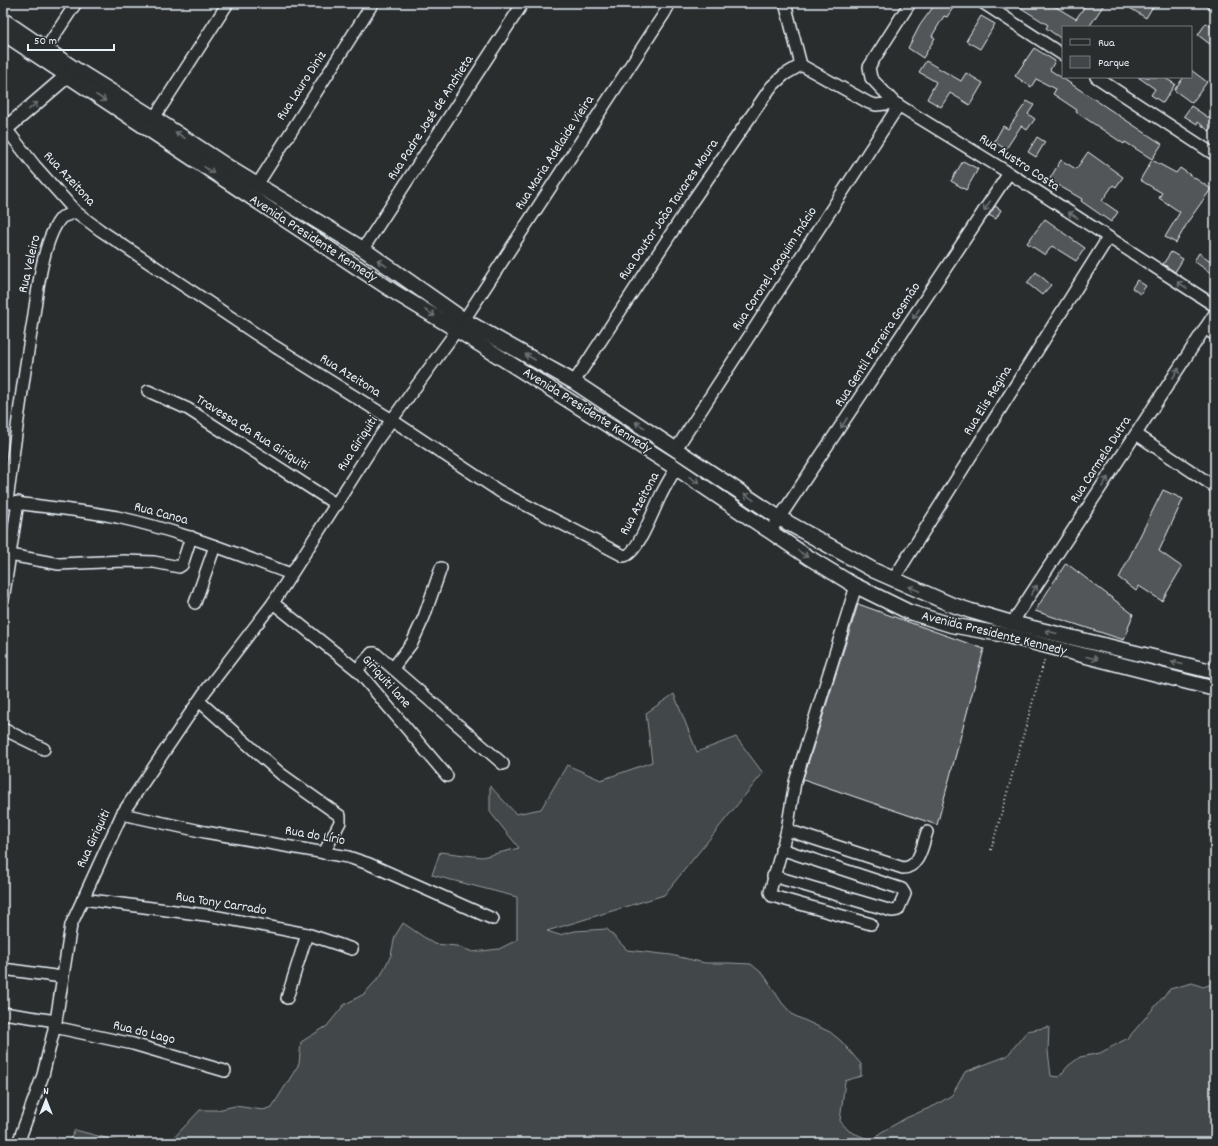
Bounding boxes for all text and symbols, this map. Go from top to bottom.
scale bar [28,26,114,52]
legend [1062,26,1192,78]
text: 50 m [34,33,57,50]
text: Rua [1098,35,1115,52]
street label: Rua Lauro Diniz [272,47,332,125]
street label: Rua Padre José de Anchieta [383,51,479,185]
text: Parque [1098,55,1129,72]
street label: Rua Maria Adelaide Vieira [510,91,600,214]
one-way arrow [95,94,106,102]
one-way arrow [28,102,39,111]
street label: Rua Austro Costa [975,129,1064,197]
one-way arrow [175,131,186,139]
street label: Rua Doutor João Tavares Moura [614,135,724,285]
street label: Rua Azeitona [38,147,100,211]
one-way arrow [204,166,215,174]
street label: Avenida Presidente Kennedy [245,190,381,288]
one-way arrow [983,200,991,212]
street label: Rua Coronel Joaquim Inácio [727,203,823,335]
one-way arrow [1068,211,1079,219]
street label: Rua Veleiro [14,233,46,295]
one-way arrow [377,258,388,267]
street label: Rua Gentil Ferreira Gosmão [830,279,926,411]
one-way arrow [1177,281,1188,289]
one-way arrow [912,308,920,319]
one-way arrow [424,310,436,318]
street label: Rua Azeitona [316,349,385,403]
one-way arrow [524,353,536,360]
street label: Rua Elis Regina [959,362,1018,440]
street label: Avenida Presidente Kennedy [519,363,656,459]
one-way arrow [1172,368,1180,379]
street label: Travessa da Rua Giriquiti [192,390,313,476]
street label: Rua Giriquiti [333,412,384,476]
street label: Rua Carmela Dutra [1065,412,1137,508]
one-way arrow [840,417,848,428]
one-way arrow [635,421,646,429]
street label: Rua Azeitona [615,469,665,539]
one-way arrow [688,476,699,484]
one-way arrow [1101,476,1109,487]
one-way arrow [743,493,754,501]
street label: Rua Canoa [132,497,191,531]
one-way arrow [797,550,808,558]
one-way arrow [909,585,921,592]
one-way arrow [1030,585,1038,596]
street label: Avenida Presidente Kennedy [919,606,1069,662]
one-way arrow [1045,628,1058,636]
street label: Giriquiti lane [357,651,415,713]
one-way arrow [1085,654,1098,662]
one-way arrow [1171,658,1184,666]
street label: Rua Giriquiti [72,806,116,872]
street label: Rua do Lírio [283,821,347,851]
street label: Rua Tony Carrado [174,887,268,921]
street label: Rua do Lago [111,1016,177,1050]
north arrow [26,1080,66,1120]
text: N [43,1084,49,1100]

